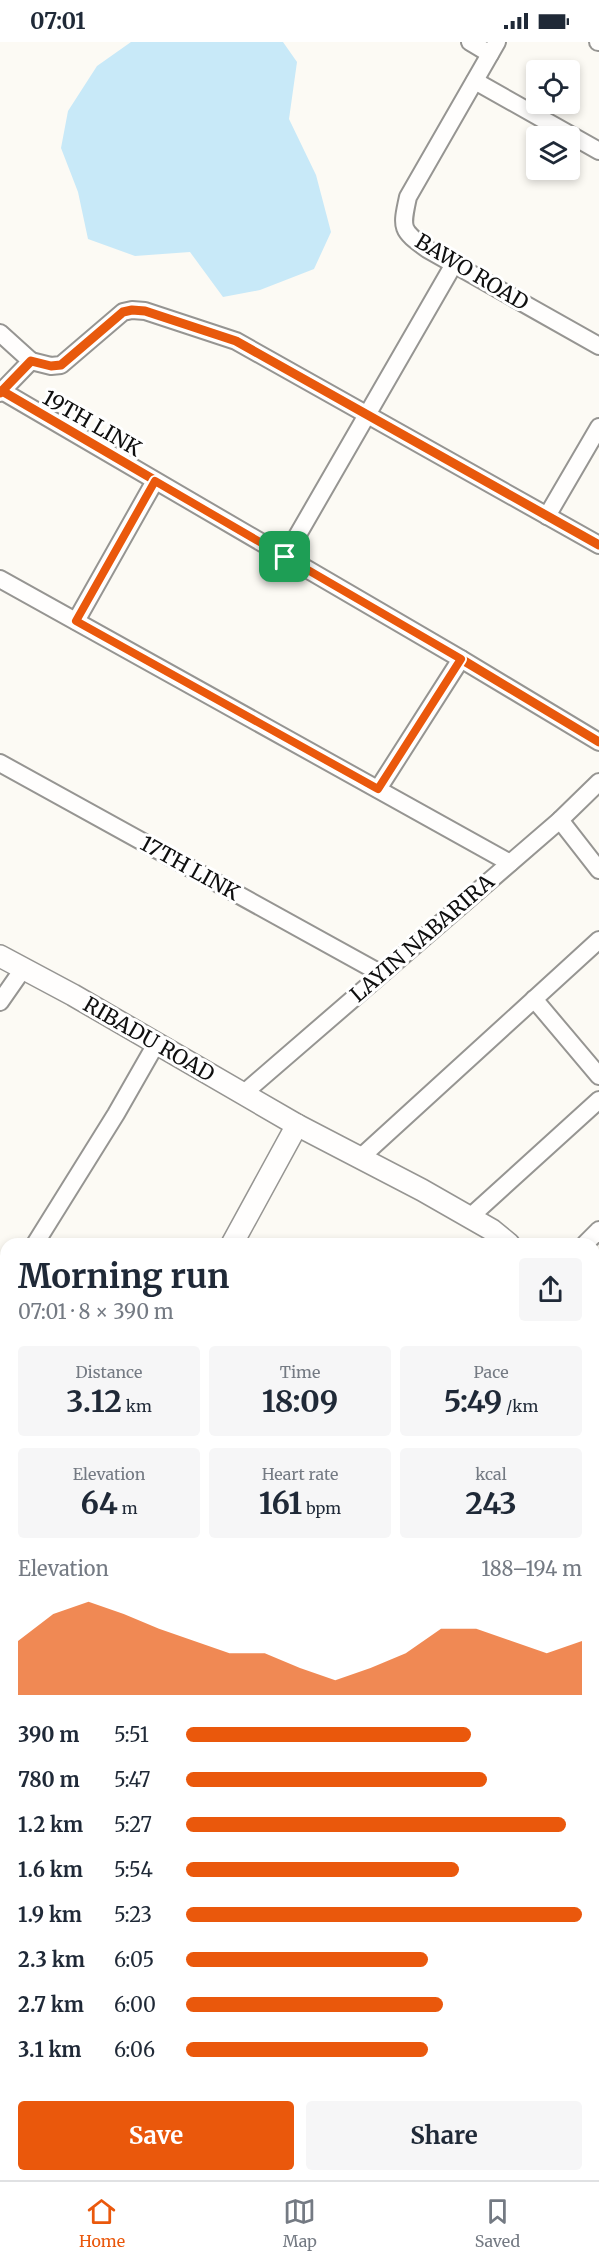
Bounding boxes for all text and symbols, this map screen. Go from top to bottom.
text: 07:01 [30,7,86,35]
map controls [526,60,580,180]
button: locate [526,60,580,114]
button: layers [526,126,580,180]
street label: BAWO ROAD [410,228,534,317]
street label: 19TH LINK [38,384,147,463]
pin [259,531,310,582]
icon: arrive [268,540,301,573]
street label: 17TH LINK [136,830,245,907]
street label: LAYIN NABARIRA [344,868,500,1008]
street label: RIBADU ROAD [79,991,220,1088]
text: Morning run [18,1256,229,1297]
button: share [519,1258,582,1321]
text: 07:01 · 8 × 390 m [18,1299,174,1324]
text: Distance [76,1362,142,1382]
text: Time [280,1362,320,1382]
text: Pace [474,1362,509,1382]
text: 3.12 [66,1382,122,1420]
text: 18:09 [262,1382,338,1420]
text: 5:49 [444,1382,502,1420]
text: km [122,1396,152,1416]
text: /km [502,1396,538,1416]
text: Elevation [73,1464,145,1484]
text: Heart rate [262,1464,338,1484]
text: kcal [475,1464,507,1484]
text: 64 [80,1484,118,1522]
text: 161 [259,1484,302,1522]
text: 243 [465,1484,517,1522]
text: m [118,1498,138,1518]
text: bpm [302,1498,341,1518]
text: Elevation [18,1556,109,1581]
text: 188–194 m [481,1556,582,1581]
text: 390 m [18,1722,79,1747]
text: 5:51 [114,1722,149,1747]
text: 780 m [18,1767,80,1792]
text: 5:47 [114,1767,150,1792]
text: 1.2 km [18,1812,83,1837]
text: 5:27 [114,1812,152,1837]
text: 1.6 km [18,1857,83,1882]
text: 5:54 [114,1857,153,1882]
text: 1.9 km [18,1902,82,1927]
text: 5:23 [114,1902,152,1927]
text: 2.3 km [18,1947,85,1972]
text: 6:05 [114,1947,154,1972]
text: 2.7 km [18,1992,84,2017]
text: 6:00 [114,1992,156,2017]
text: 3.1 km [18,2037,81,2062]
text: 6:06 [114,2037,155,2062]
button: Save [18,2101,294,2170]
button: Share [306,2101,582,2170]
tab: Home [79,2195,125,2251]
tab: Map [283,2195,317,2251]
tab: Saved [475,2195,520,2251]

